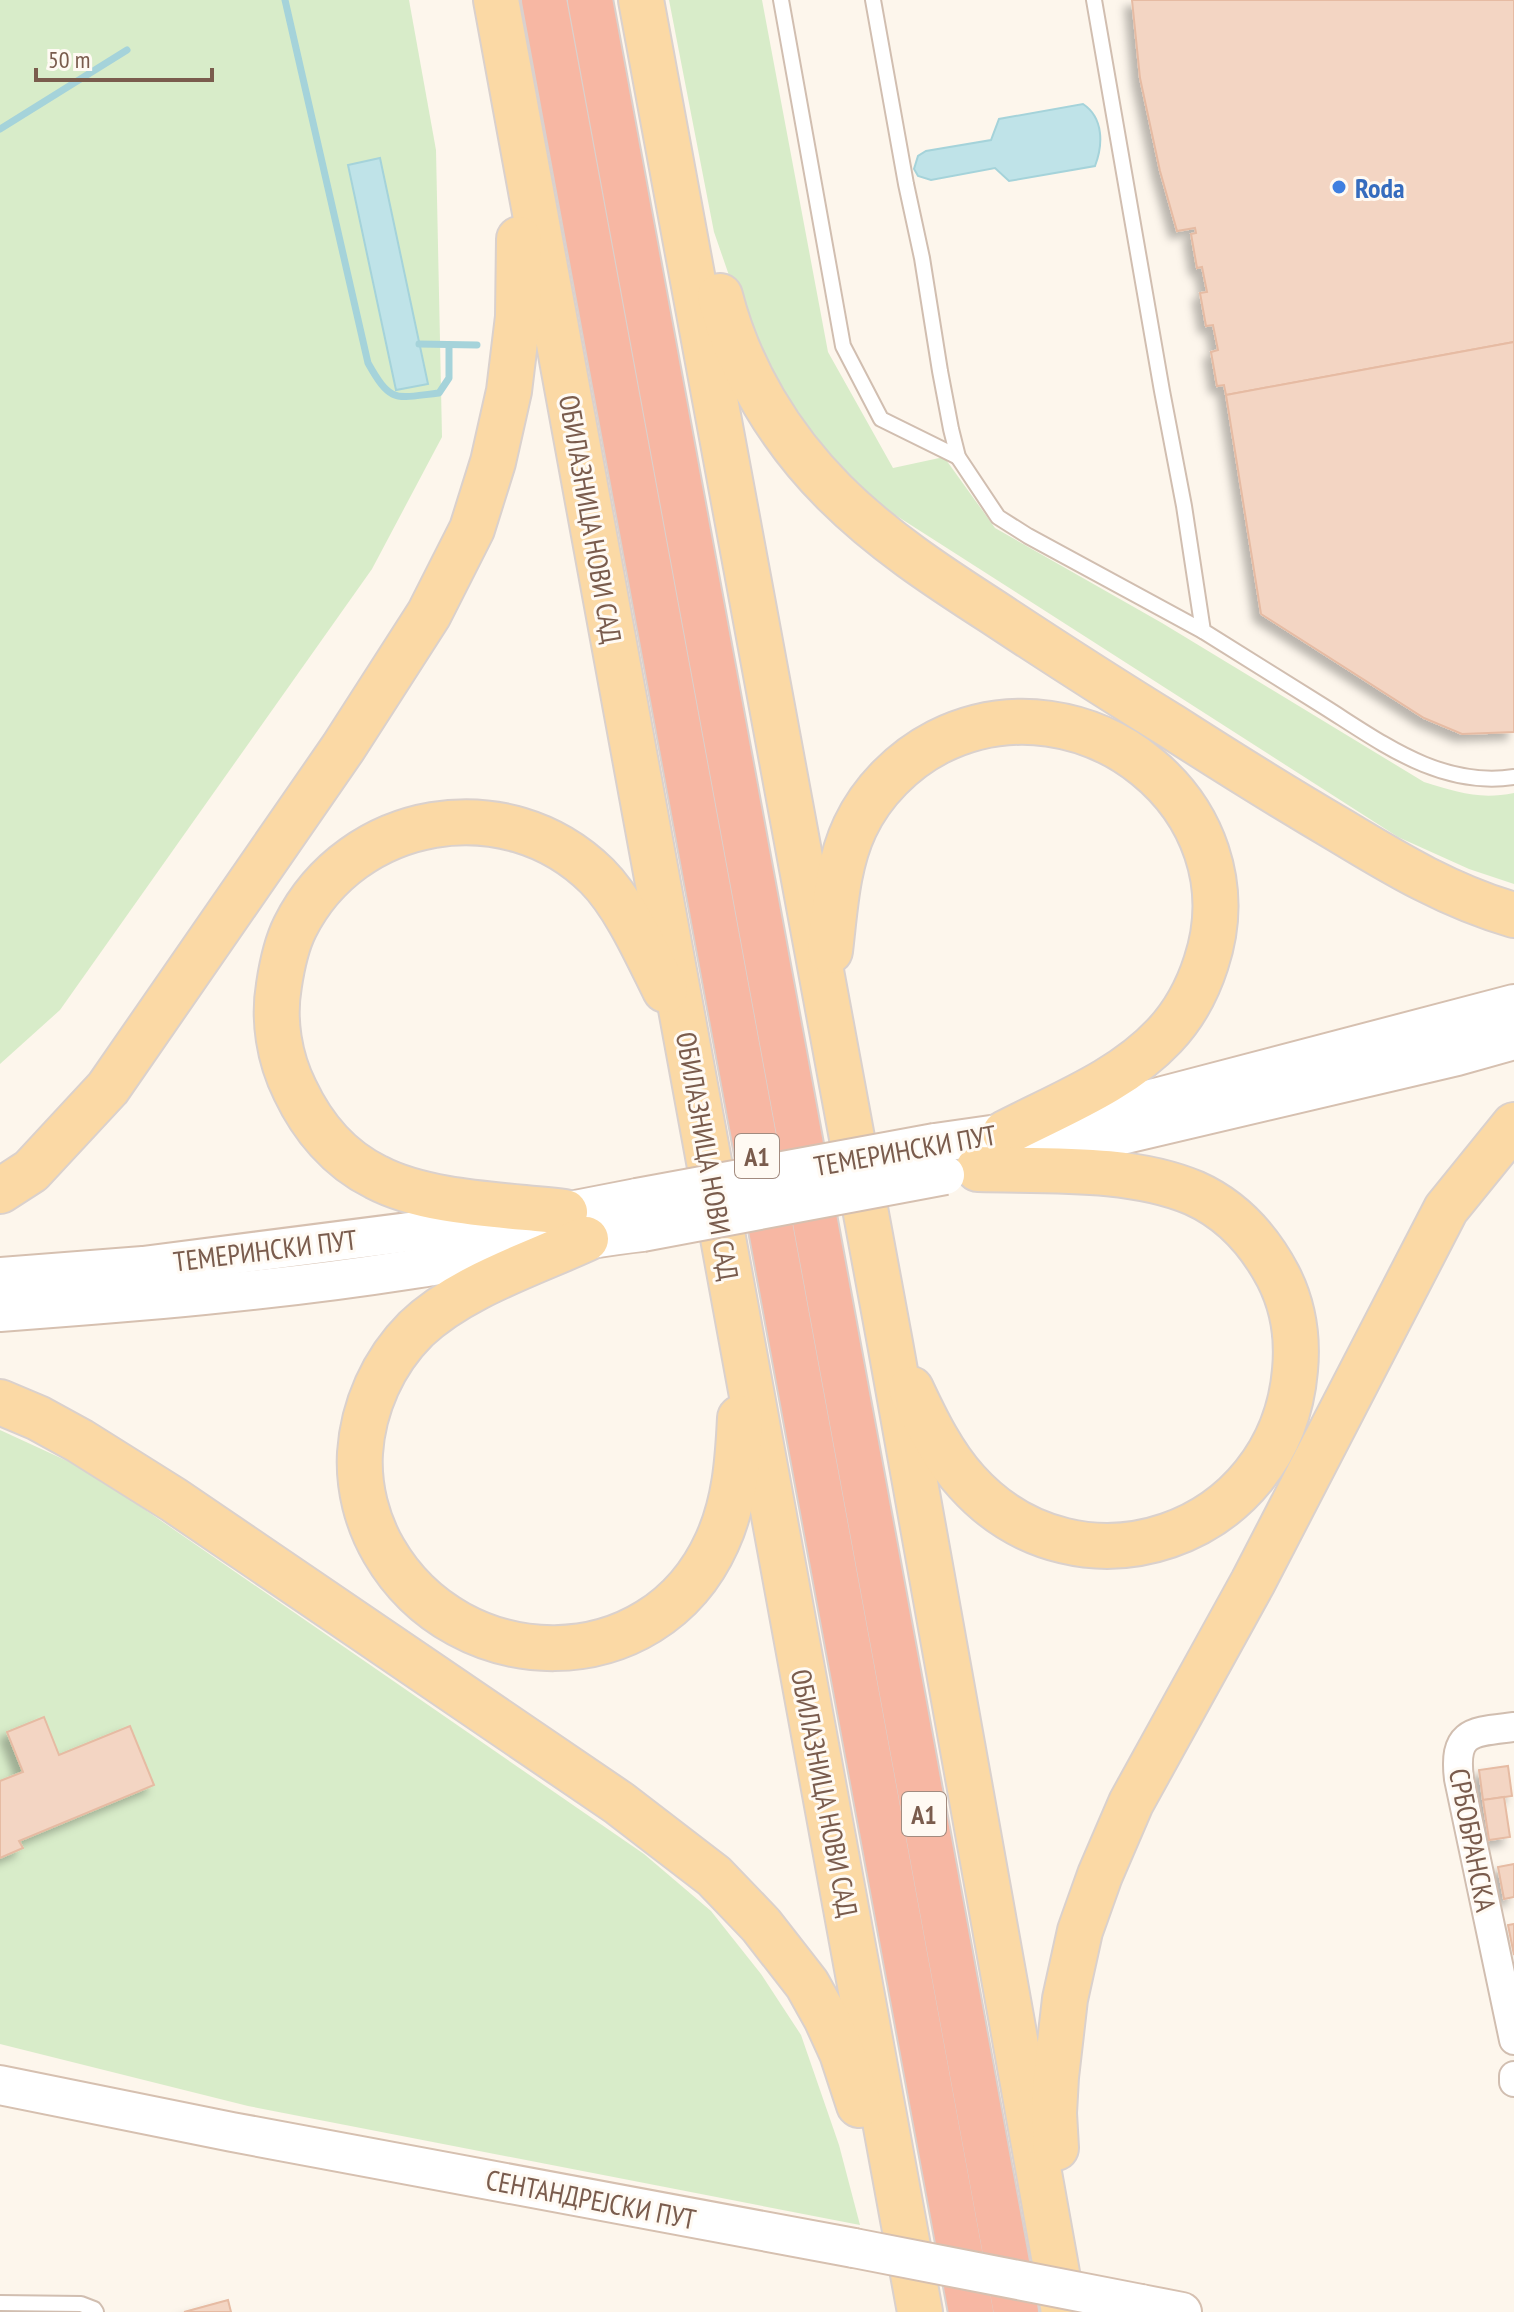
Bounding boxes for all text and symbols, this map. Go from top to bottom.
scale bar [36,32,212,82]
text: 50 m [48,44,90,75]
place label: Roda [1355,169,1404,206]
marker: Roda [1330,178,1348,196]
street label: ОБИЛАЗНИЦА НОВИ САД [551,392,631,646]
street label: ОБИЛАЗНИЦА НОВИ САД [668,1029,748,1283]
street label: ТЕМЕРИНСКИ ПУТ [811,1116,1000,1184]
road number: A1 [735,1134,779,1178]
street label: ТЕМЕРИНСКИ ПУТ [171,1220,359,1280]
street label: ОБИЛАЗНИЦА НОВИ САД [783,1666,867,1920]
street label: СРБОБРАНСКА [1441,1765,1505,1915]
road number: A1 [902,1792,946,1836]
street label: СЕНТАНДРЕЈСКИ ПУТ [483,2161,699,2238]

